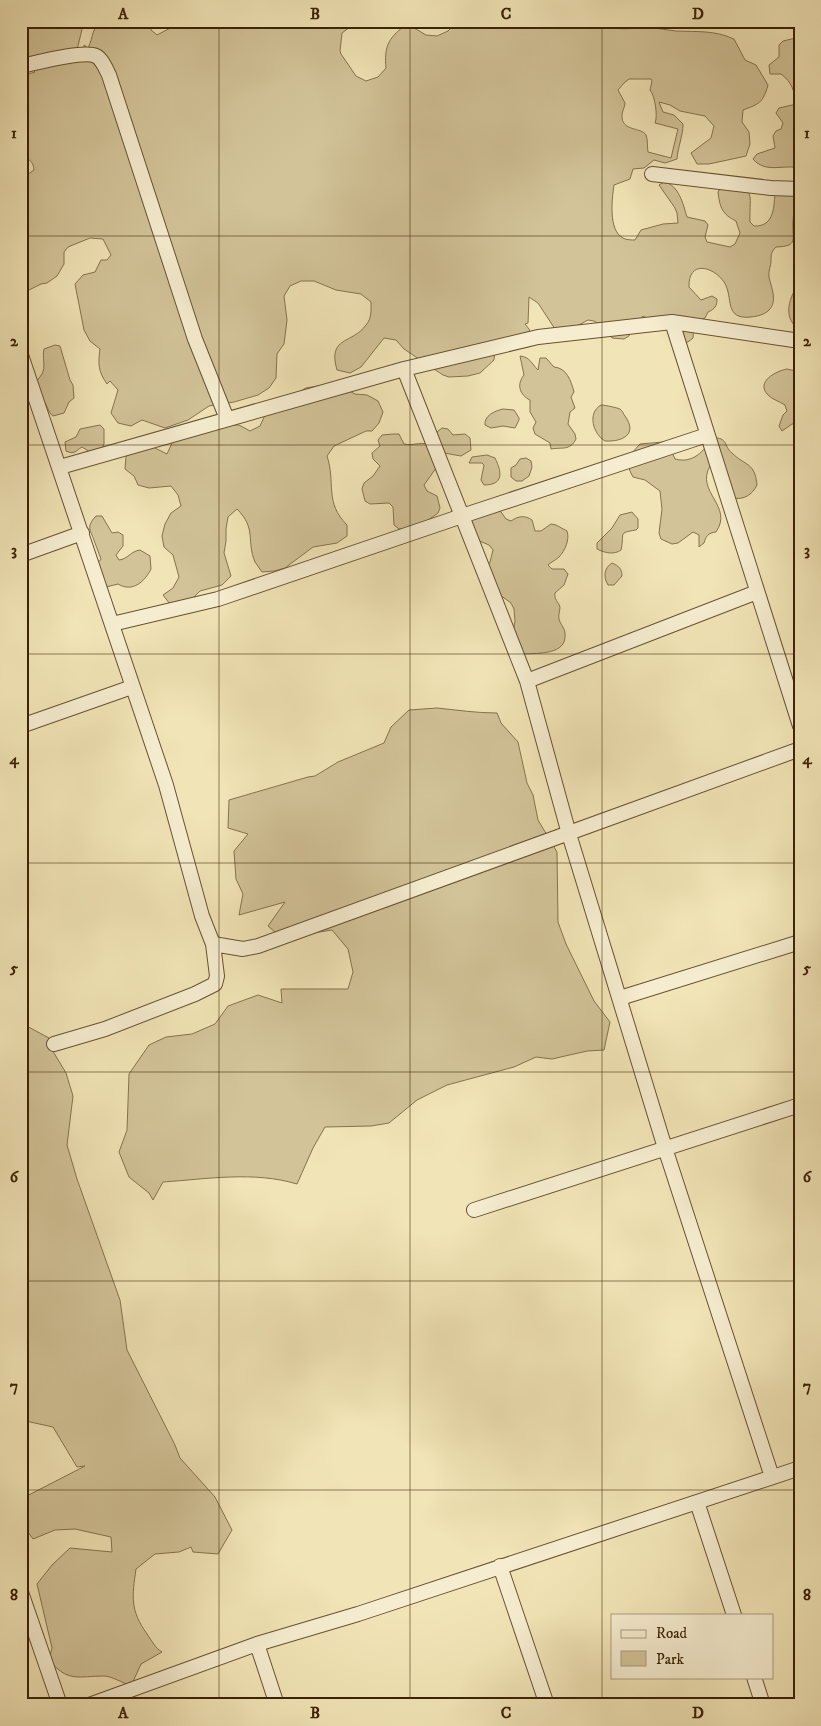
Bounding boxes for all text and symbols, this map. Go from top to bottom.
text: A [117,4,129,24]
text: B [310,4,320,24]
text: C [501,4,511,24]
text: D [692,4,704,24]
text: 1 [11,123,17,143]
text: 1 [804,123,810,143]
text: 2 [10,331,19,351]
text: 2 [803,331,812,351]
text: 3 [11,540,17,560]
text: 3 [804,540,810,560]
text: 4 [8,749,19,769]
text: 4 [801,749,812,769]
text: 5 [9,958,18,978]
text: 5 [802,958,811,978]
text: 6 [10,1167,20,1187]
text: 6 [803,1167,813,1187]
text: 7 [10,1376,18,1396]
text: 7 [803,1376,811,1396]
text: 8 [10,1585,18,1605]
text: 8 [803,1585,811,1605]
legend [611,1614,774,1678]
text: Road [656,1624,688,1643]
text: Park [656,1650,685,1669]
text: A [117,1703,129,1723]
text: B [310,1703,320,1723]
text: C [501,1703,511,1723]
text: D [692,1703,704,1723]

